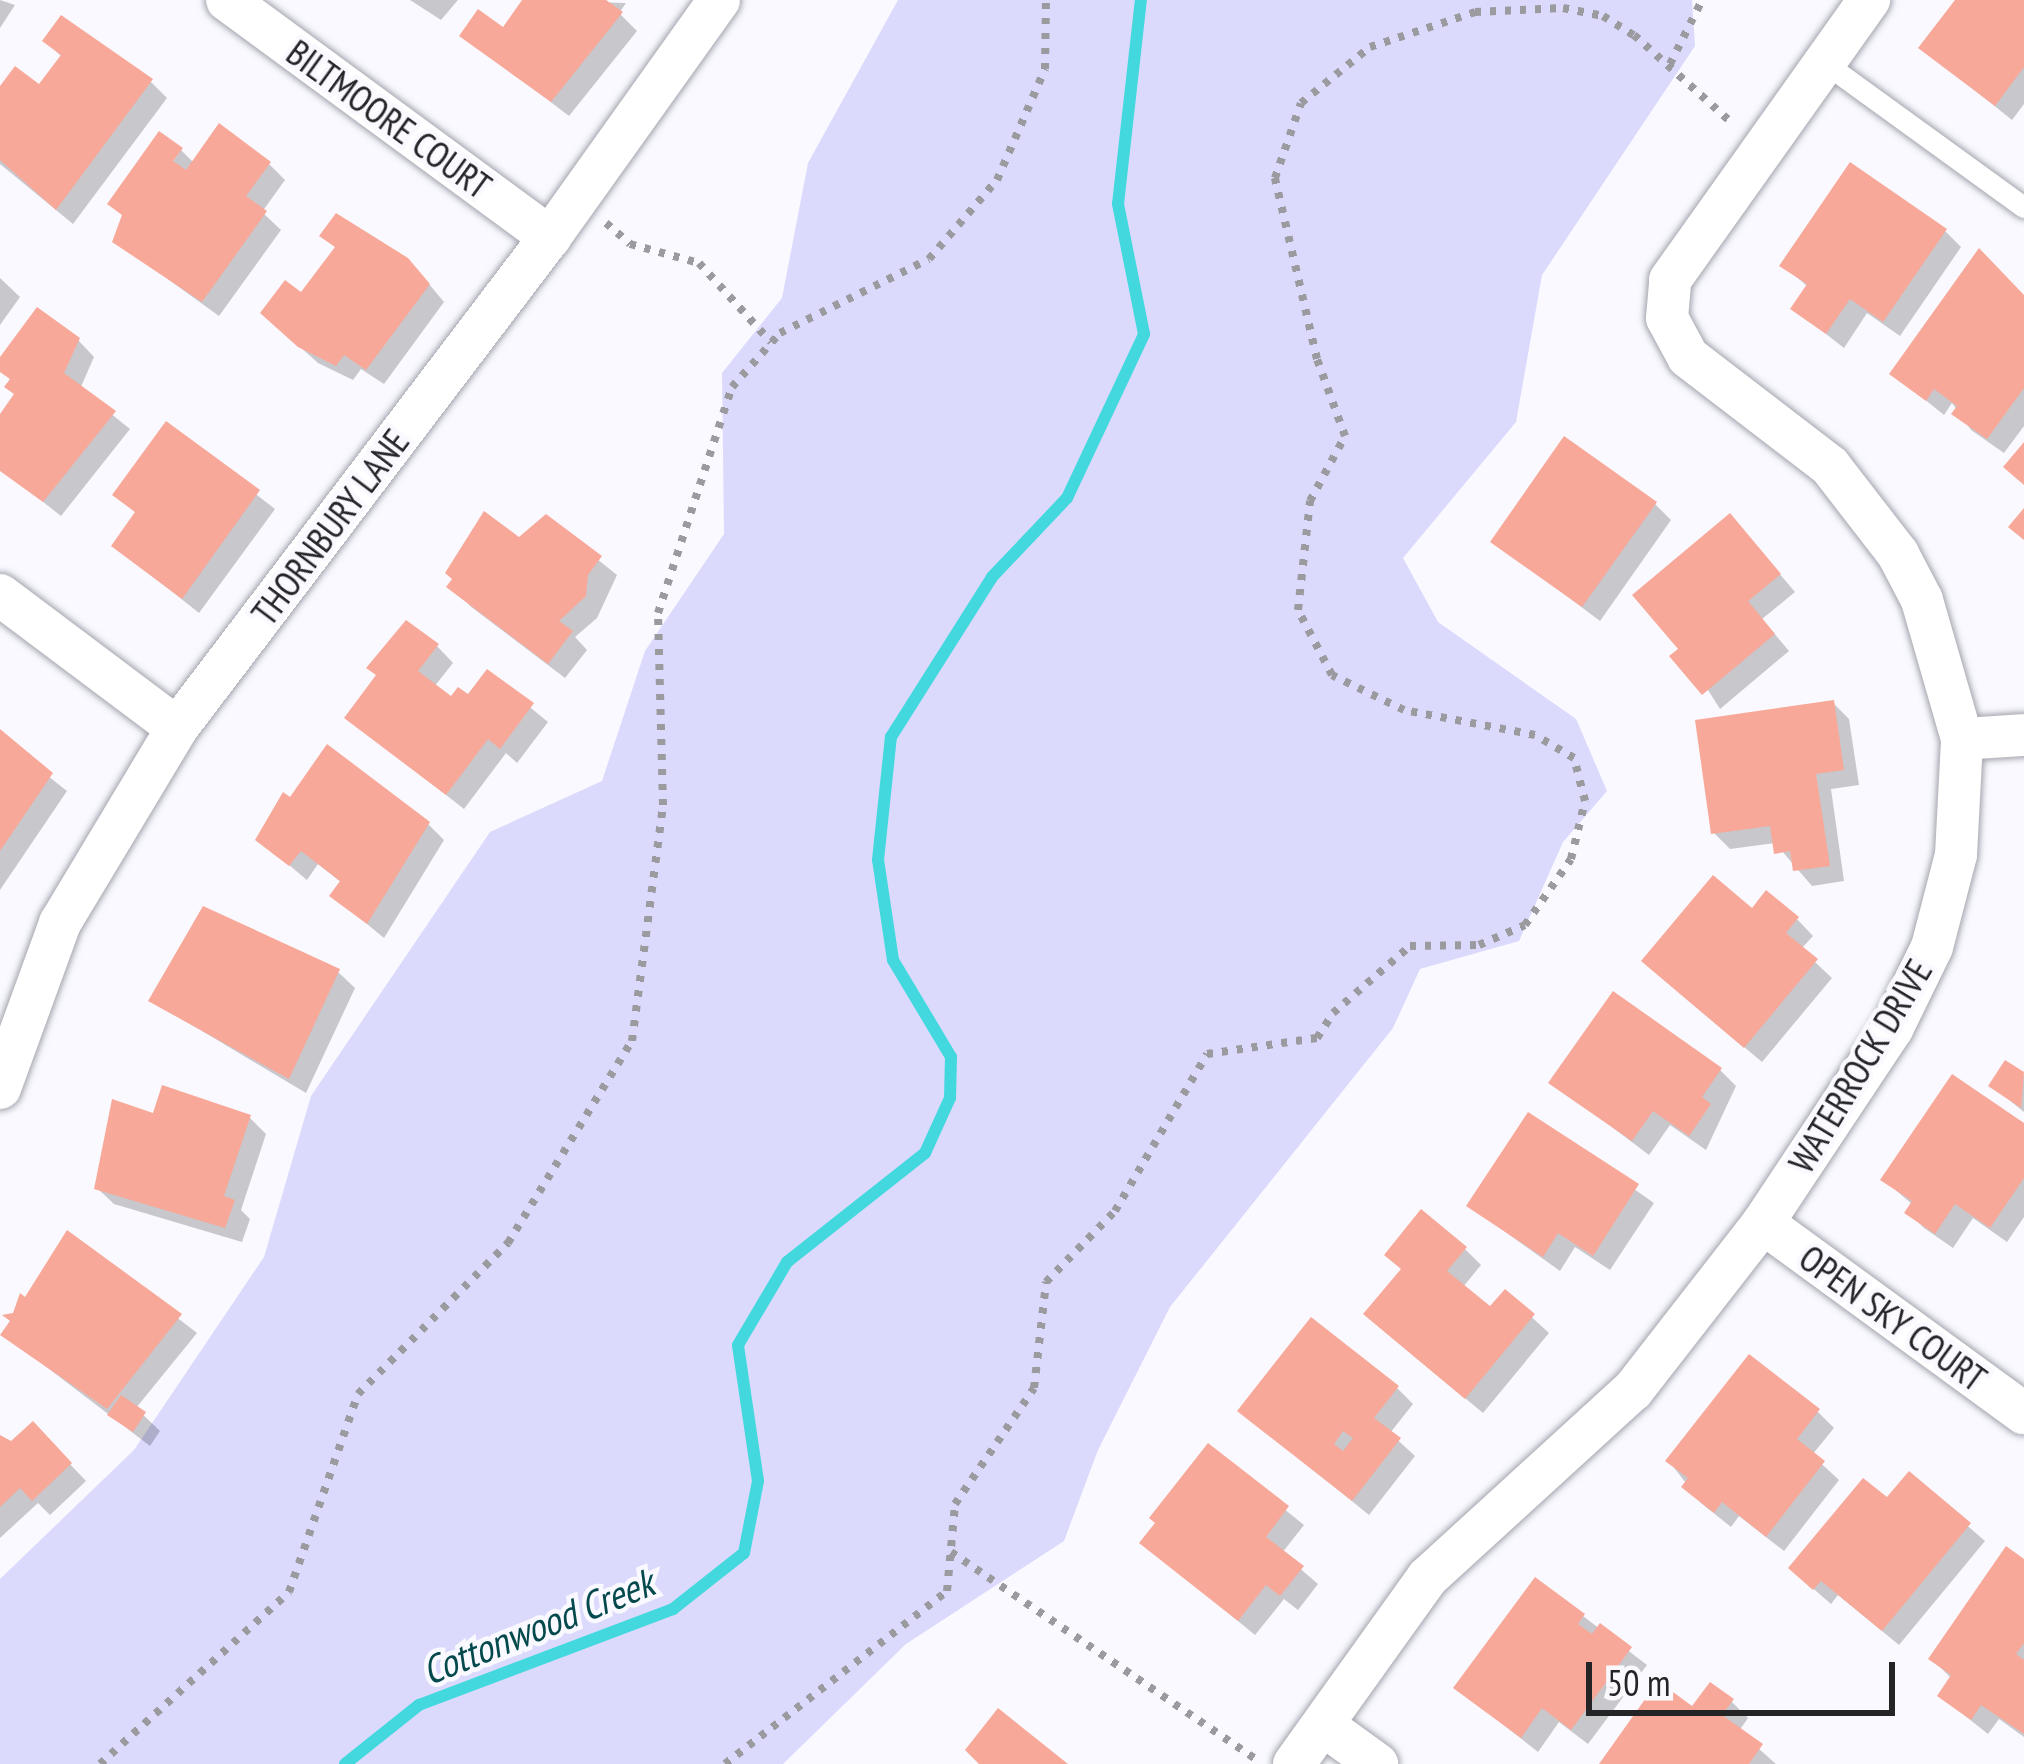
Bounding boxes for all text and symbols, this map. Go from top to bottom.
street label: BILTMOORE COURT [279,31,499,207]
street label: THORNBURY LANE [242,420,418,634]
street label: WATERROCK DRIVE [1779,951,1941,1181]
street label: OPEN SKY COURT [1791,1236,1995,1400]
water label: Cottonwood Creek [416,1559,660,1695]
scale bar [1592,1638,1901,1712]
text: 50 m [1607,1659,1670,1706]

